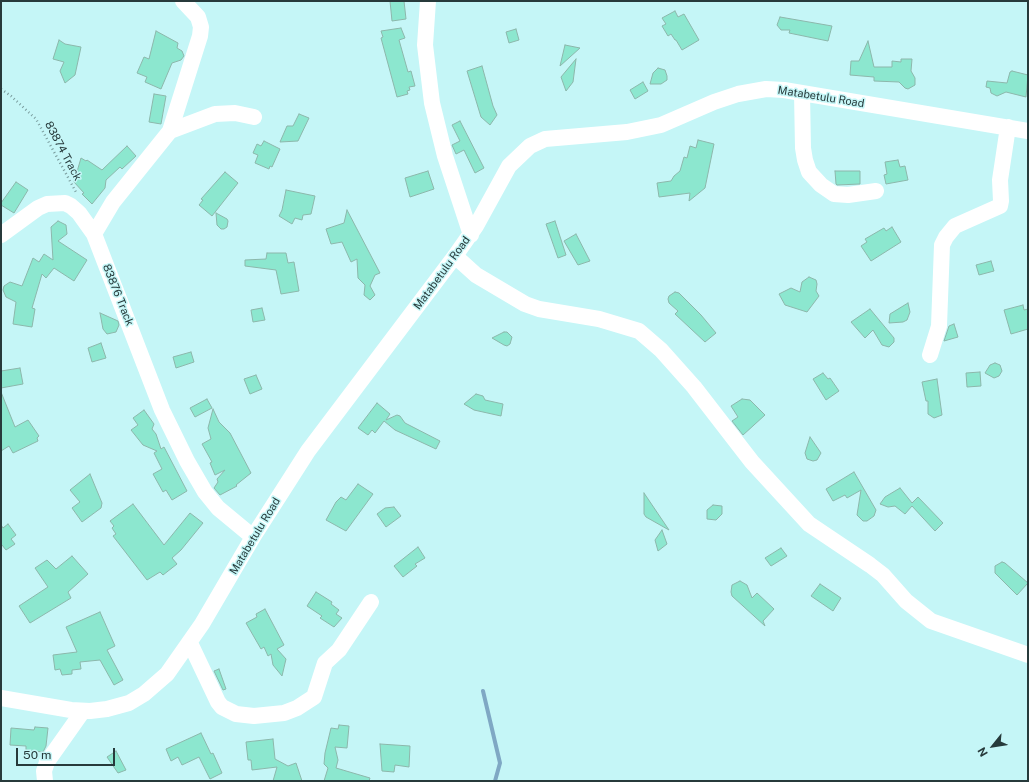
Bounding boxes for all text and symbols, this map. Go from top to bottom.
street label: Matabetulu Road [777,84,865,110]
street label: 83874 Track [42,119,84,183]
street label: Matabetulu Road [411,234,473,312]
street label: 83876 Track [100,262,136,328]
street label: Matabetulu Road [227,495,283,577]
north arrow [973,726,1013,766]
scale bar [18,740,117,766]
text: N [975,745,990,759]
text: 50 m [23,748,51,762]

